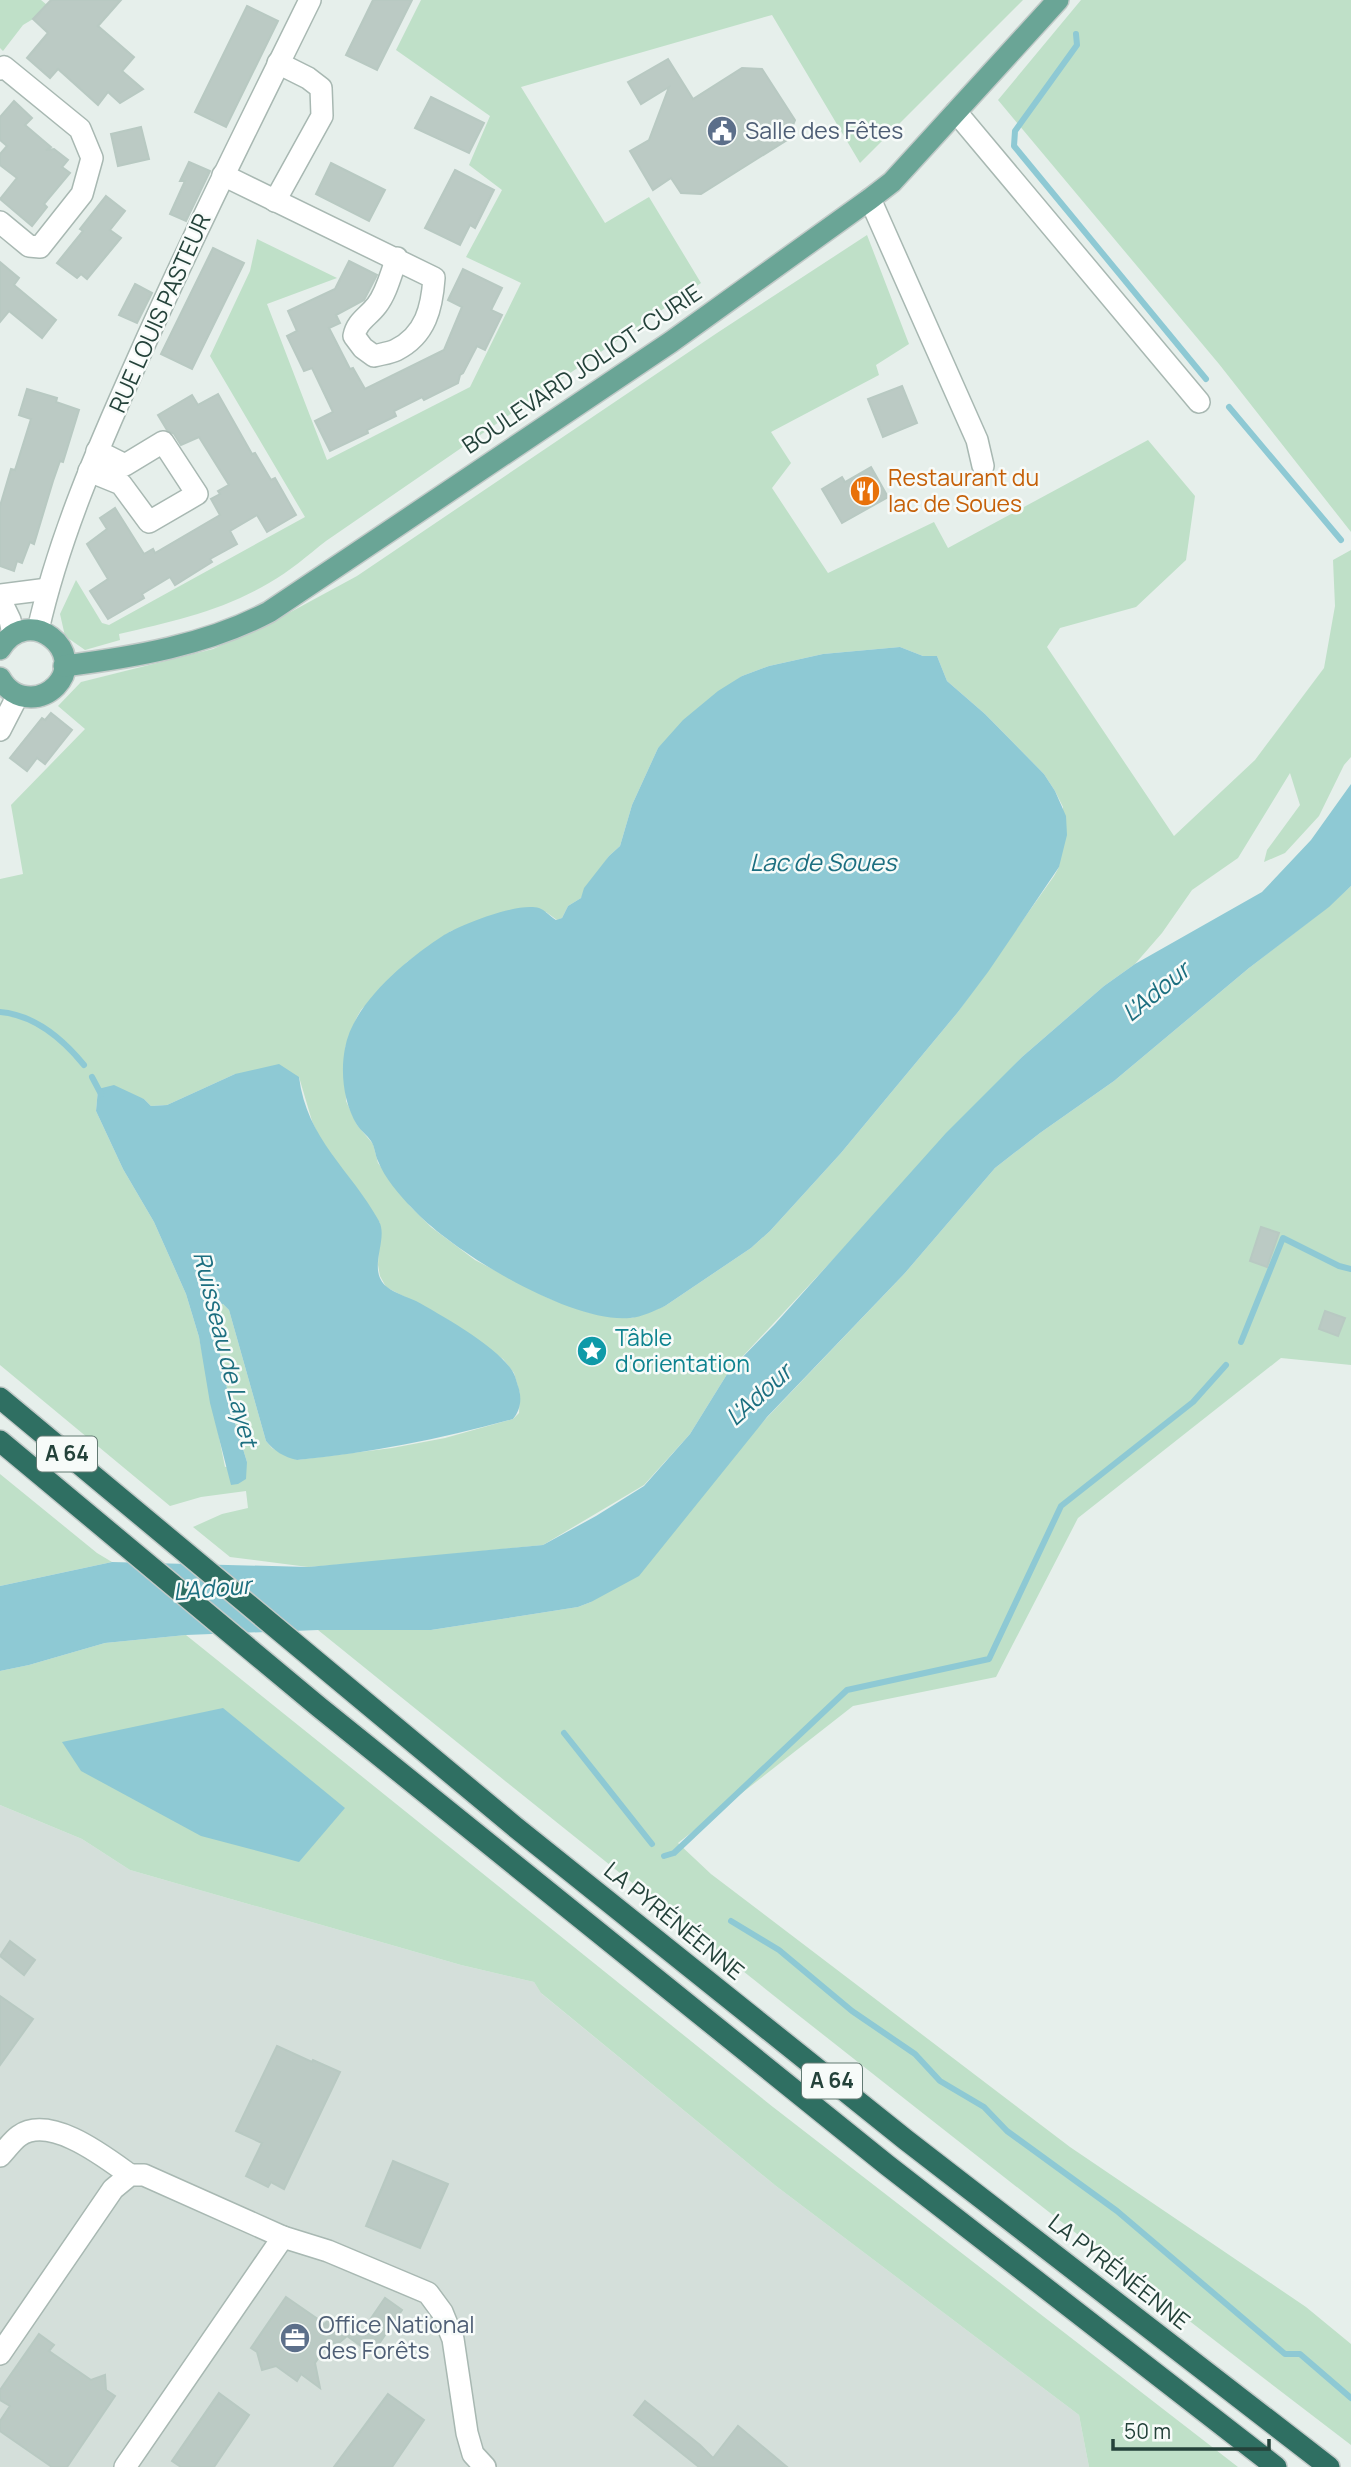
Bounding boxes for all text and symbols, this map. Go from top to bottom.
public building icon: Salle des Fêtes [705,114,739,148]
place label: Salle des Fêtes [745,114,903,146]
street label: RUE LOUIS PASTEUR [101,208,217,417]
street label: BOULEVARD JOLIOT-CURIE [455,276,708,460]
place label: Restaurant du lac de Soues [888,461,1039,519]
restaurant icon: Restaurant du lac de Soues [848,474,882,508]
water label: Lac de Soues [750,845,899,878]
water label: L'Adour [1114,951,1198,1028]
water label: Ruisseau de Layet [186,1248,267,1452]
place label: Tâble d'orientation [615,1321,750,1379]
place icon: Tâble d'orientation [575,1334,609,1368]
water label: L'Adour [718,1353,801,1432]
road number: A 64 [37,1436,97,1472]
water label: L'Adour [172,1567,256,1607]
street label: LA PYRÉNÉENNE [598,1854,751,1987]
road number: A 64 [802,2064,862,2098]
street label: LA PYRÉNÉENNE [1042,2206,1197,2337]
place label: Office National des Forêts [318,2308,475,2366]
office icon: Office National des Forêts [278,2321,312,2355]
scale bar [1113,2408,1269,2452]
text: 50 m [1124,2417,1171,2445]

